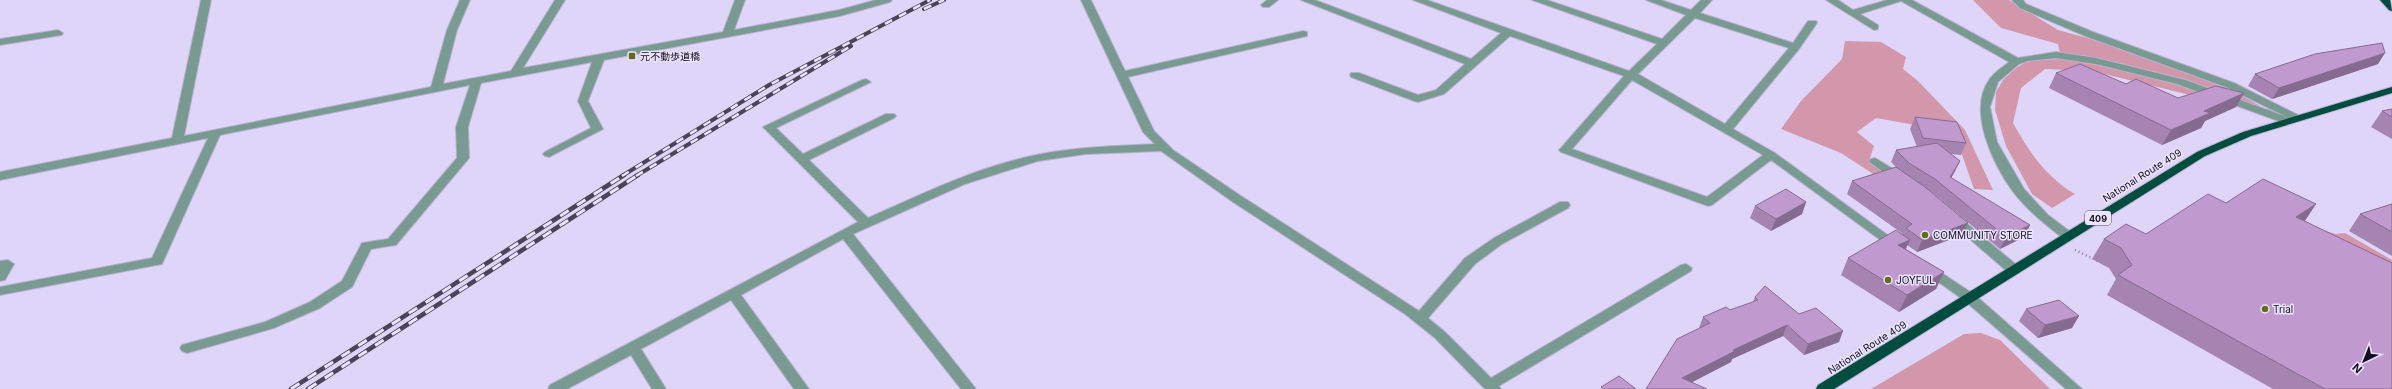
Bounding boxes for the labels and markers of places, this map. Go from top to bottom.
place label: 元不動歩道橋 [640,50,700,62]
marker: 元不動歩道橋 [627,51,637,61]
place label: COMMUNITY STORE [1933,229,2033,241]
marker: COMMUNITY STORE [1920,230,1930,240]
place label: JOYFUL [1896,274,1935,286]
marker: JOYFUL [1883,275,1893,285]
place label: Trial [2273,303,2293,315]
marker: Trial [2260,304,2270,314]

